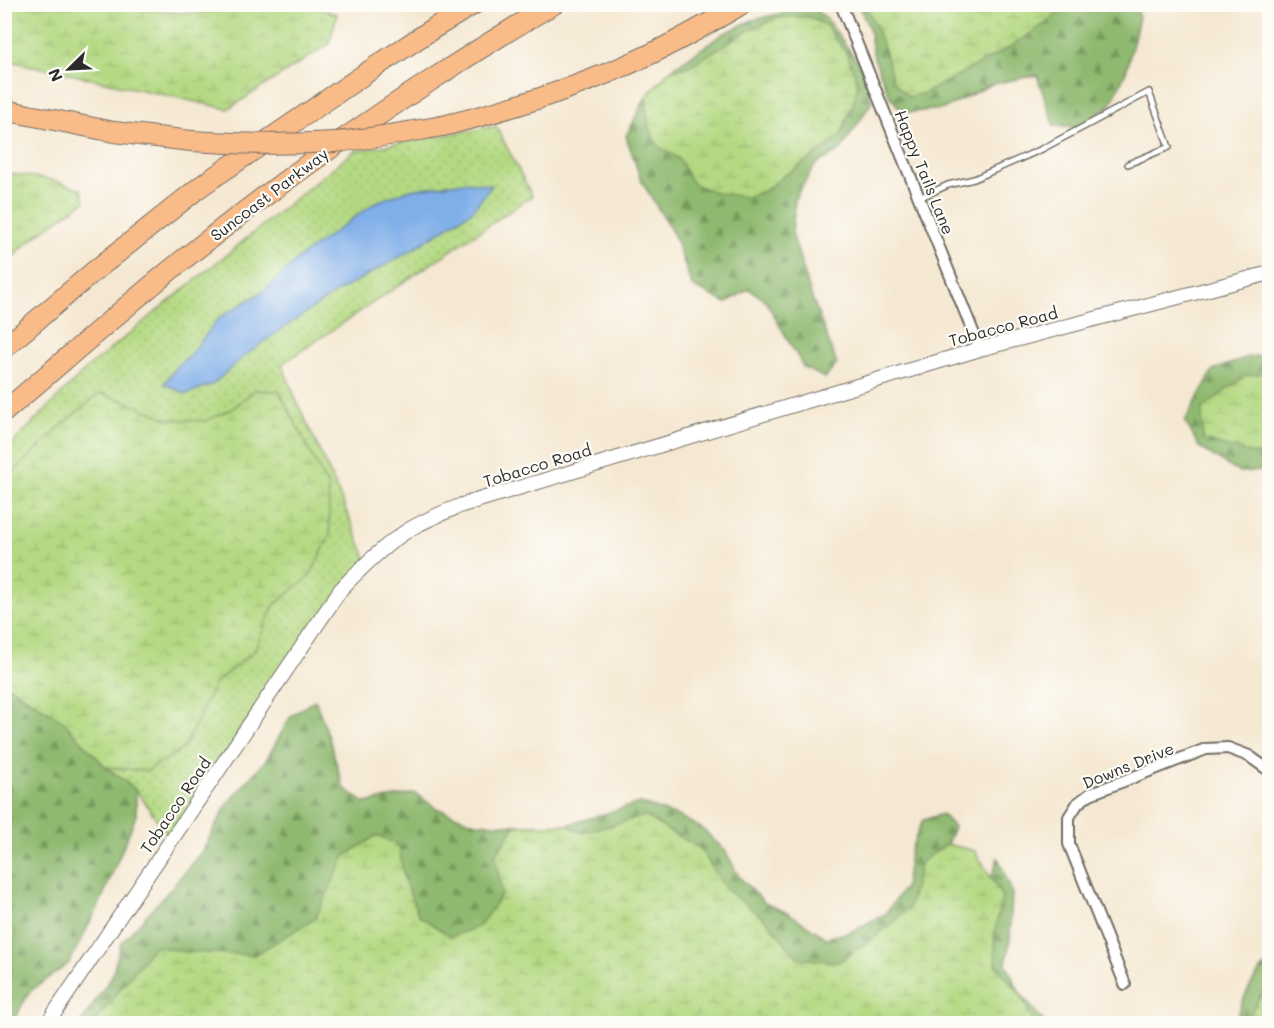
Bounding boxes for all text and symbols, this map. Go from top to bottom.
north arrow [39,39,99,99]
text: N [43,65,67,85]
street label: Happy Tails Lane [890,107,960,237]
street label: Suncoast Parkway [206,143,332,245]
street label: Tobacco Road [946,301,1060,351]
street label: Tobacco Road [480,439,594,491]
street label: Downs Drive [1079,737,1177,793]
street label: Tobacco Road [135,753,215,857]

